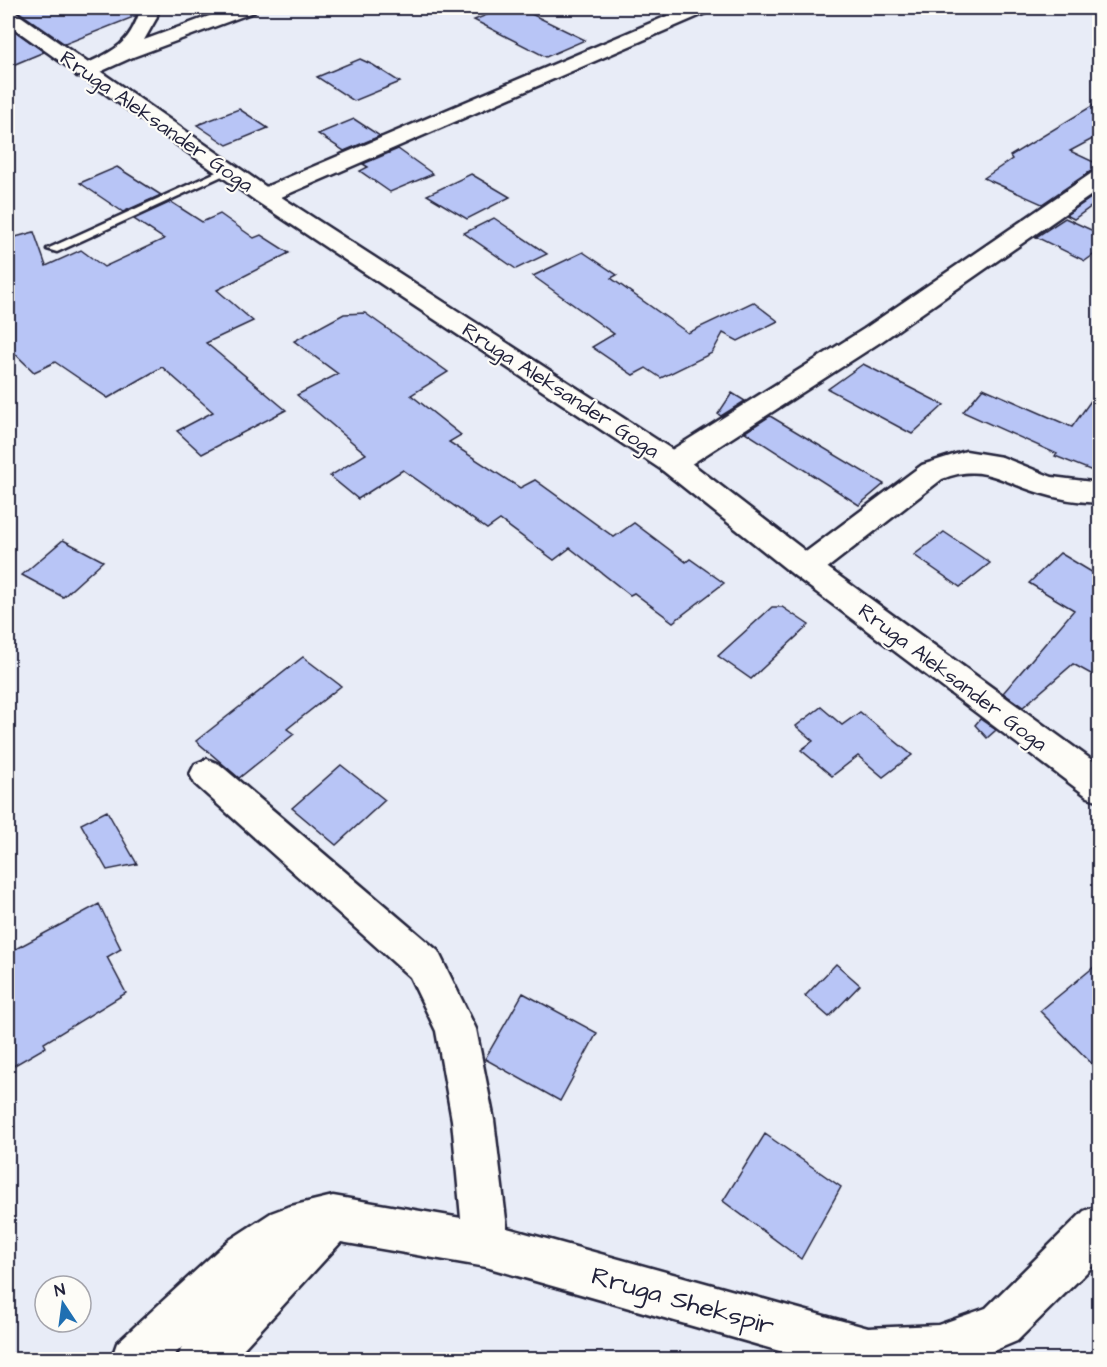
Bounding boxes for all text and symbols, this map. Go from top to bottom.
street label: Rruga Aleksander Goga [53,44,259,201]
street label: Rruga Aleksander Goga [455,316,665,467]
street label: Rruga Aleksander Goga [851,597,1053,760]
street label: Rruga Shekspir [587,1258,778,1346]
north arrow [33,1274,93,1334]
text: N [52,1279,67,1302]

